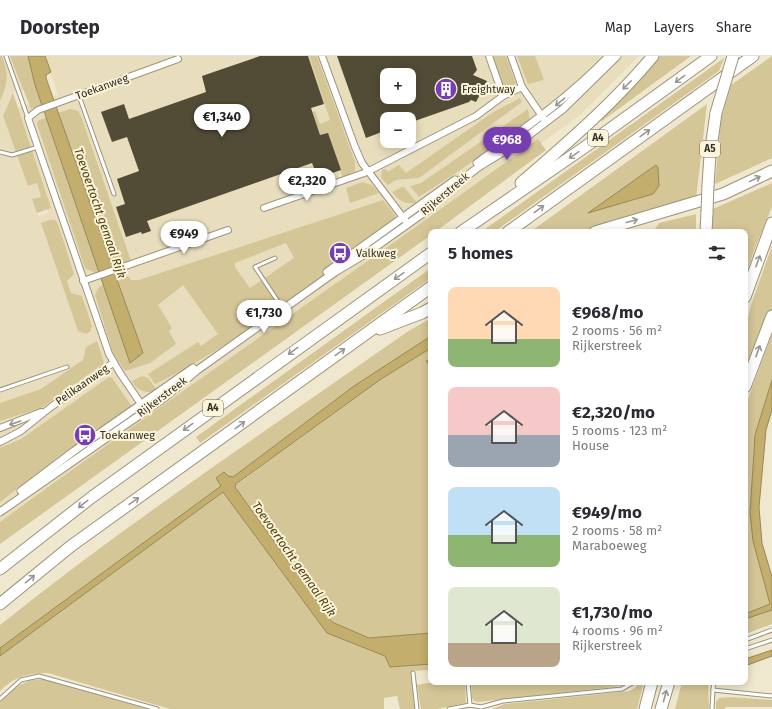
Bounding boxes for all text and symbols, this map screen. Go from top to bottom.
text: Doorstep [20,16,100,39]
text: Map [605,19,631,36]
text: Layers [653,19,694,36]
text: Share [716,19,752,36]
map controls [380,68,416,148]
button: + [380,68,416,104]
street label: Toekanweg [74,71,130,103]
one-way arrow [674,75,685,83]
building icon: Freightway [433,76,459,102]
one-way arrow [622,80,632,90]
place label: Freightway [462,83,516,96]
one-way arrow [555,97,566,106]
pin: €1,340 [189,104,255,138]
text: €1,340 [203,109,241,124]
button: − [380,112,416,148]
pin: €968 [483,127,531,161]
one-way arrow [639,129,650,137]
road number: A4 [588,130,608,146]
text: €968 [492,132,522,147]
road number: A5 [700,141,720,157]
water label: Toevoertocht gemaal Rijk [71,146,129,280]
one-way arrow [569,151,580,159]
pin: €2,320 [274,168,340,202]
street label: Rijkerstreek [418,170,472,218]
text: €2,320 [288,173,326,188]
one-way arrow [749,175,761,183]
one-way arrow [534,205,545,213]
one-way arrow [626,217,639,224]
pin: €949 [160,221,208,255]
text: €949 [170,226,199,241]
bus stop icon: Valkweg [327,240,353,266]
icon: filters [706,242,728,264]
text: 5 homes [448,243,513,264]
place label: Valkweg [356,247,396,260]
one-way arrow [754,255,762,267]
one-way arrow [394,272,405,280]
pin: €1,730 [231,300,297,334]
text: €968/mo [572,302,643,323]
icon: home [480,303,528,351]
text: €1,730 [246,305,282,320]
text: 2 rooms · 56 m² [572,323,662,338]
text: Rijkerstreek [572,338,642,353]
one-way arrow [755,344,762,357]
one-way arrow [288,347,299,355]
one-way arrow [335,348,346,356]
street label: Pelikaanweg [53,362,111,408]
street label: Rijkerstreek [134,374,190,420]
road number: A4 [203,400,223,416]
text: €2,320/mo [572,402,655,423]
icon: home [480,403,528,451]
one-way arrow [8,420,21,427]
one-way arrow [234,421,245,429]
bus stop icon: Toekanweg [72,422,98,448]
one-way arrow [182,423,193,431]
text: 5 rooms · 123 m² [572,423,667,438]
place label: Toekanweg [100,429,155,442]
text: House [572,438,609,453]
one-way arrow [128,497,139,505]
water label: Toevoertocht gemaal Rijk [249,499,339,619]
one-way arrow [77,500,88,508]
text: €949/mo [572,502,642,523]
icon: home [480,503,528,551]
text: 2 rooms · 58 m² [572,523,662,538]
text: Maraboeweg [572,538,646,553]
one-way arrow [25,575,36,584]
text: €1,730/mo [572,602,653,623]
icon: home [480,603,528,651]
text: 4 rooms · 96 m² [572,623,663,638]
text: Rijkerstreek [572,638,642,653]
one-way arrow [662,689,669,702]

